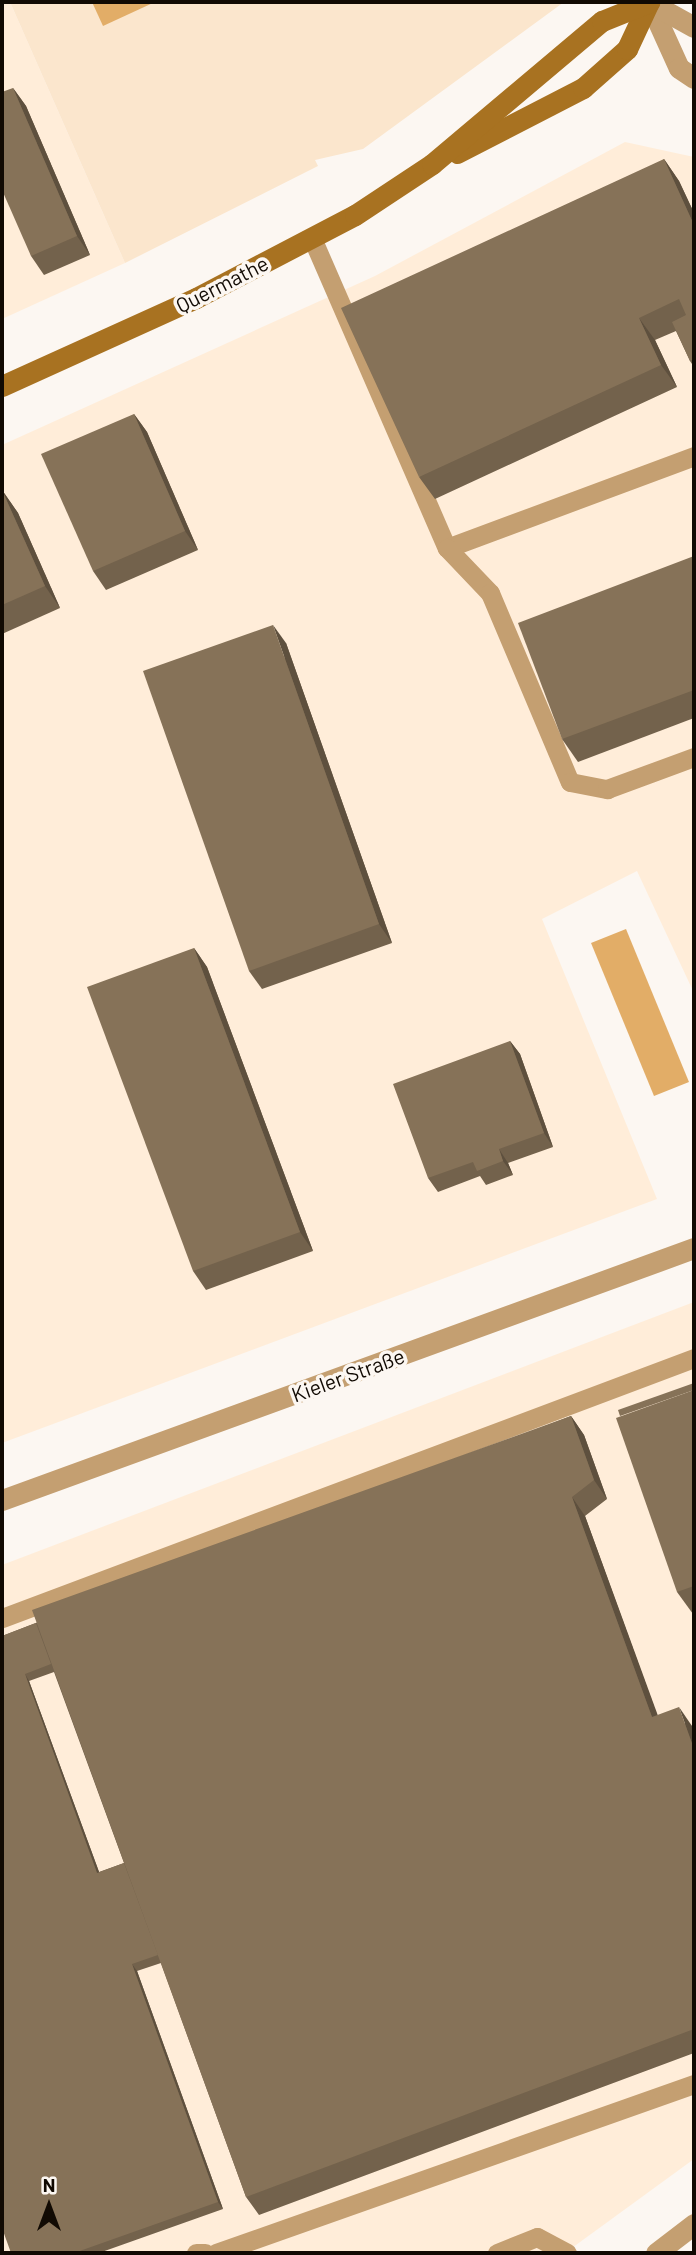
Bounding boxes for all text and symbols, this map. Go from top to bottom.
street label: Quermathe [172,250,272,318]
street label: Kieler Straße [288,1343,408,1407]
north arrow [14,2171,84,2241]
text: N [43,2173,55,2196]

